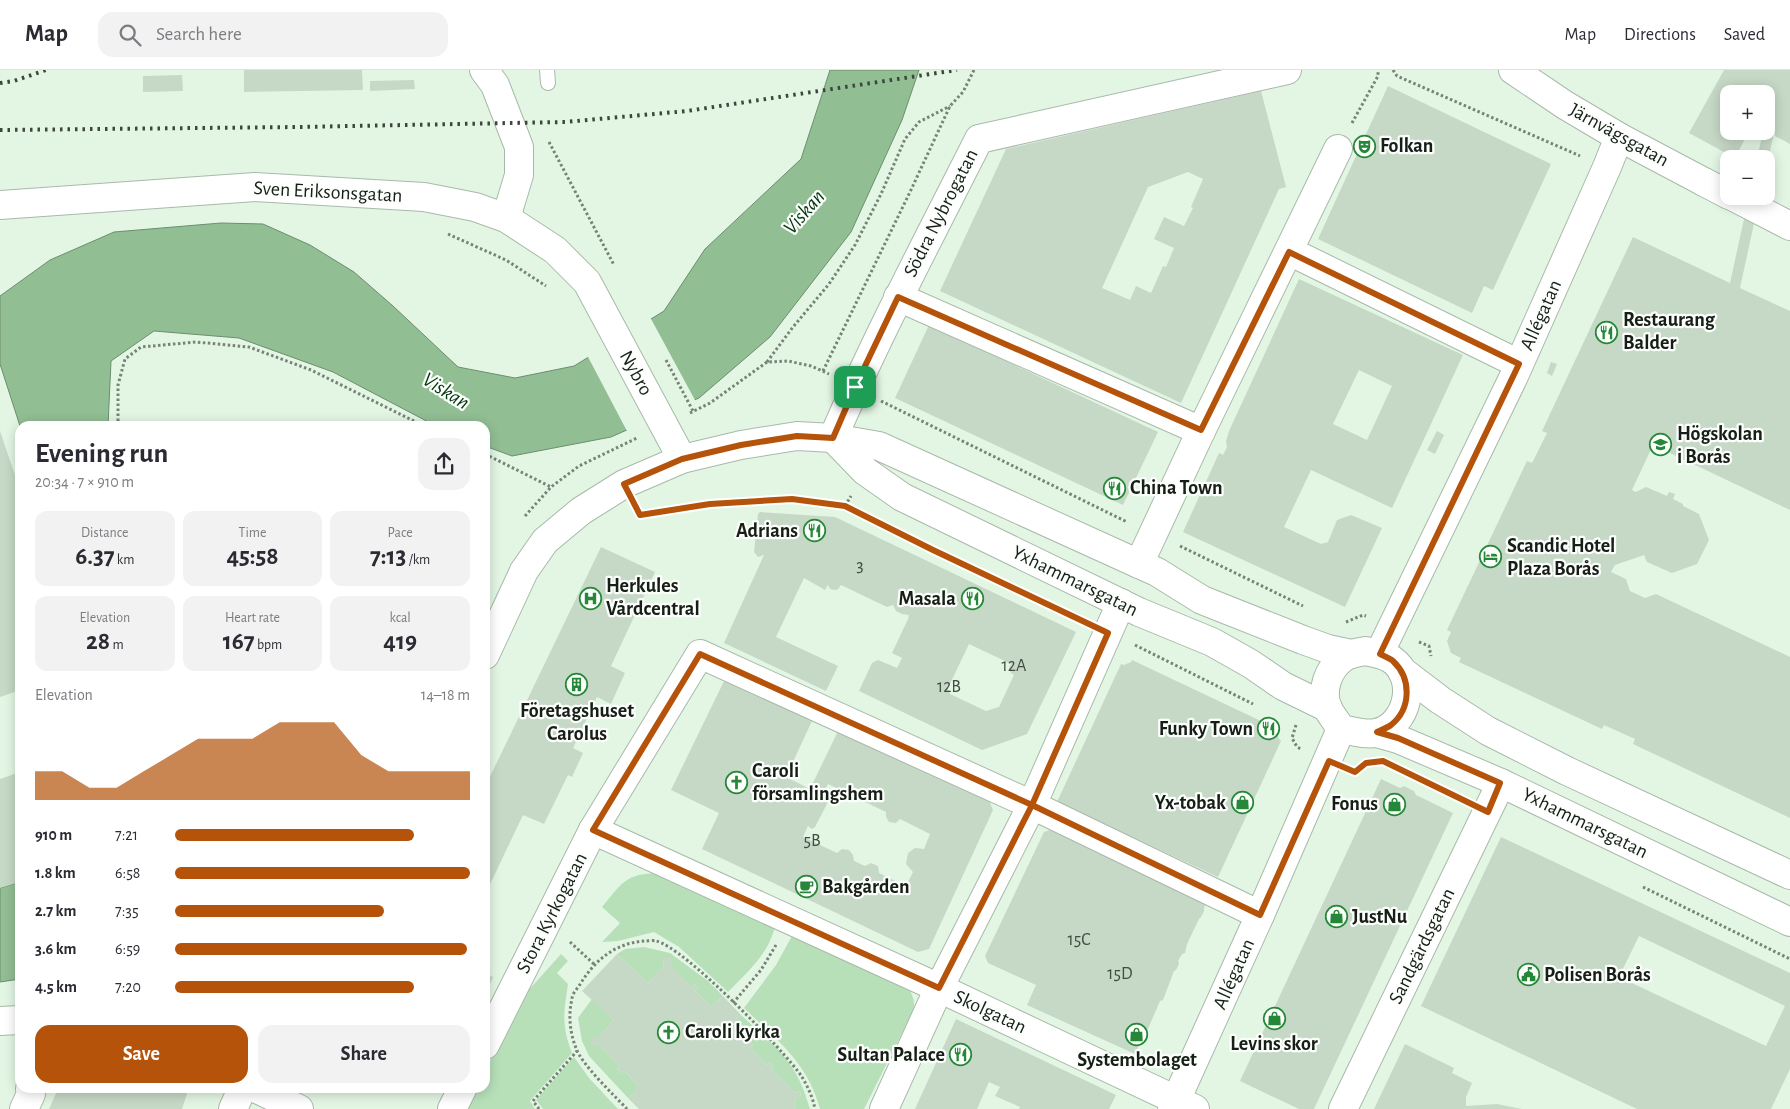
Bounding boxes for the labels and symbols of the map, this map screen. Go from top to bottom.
street label: Järnvägsgatan [1566,100,1672,170]
theatre icon: Folkan [1352,134,1376,158]
place label: Folkan [1380,136,1433,156]
street label: Södra Nybrogatan [900,146,982,280]
street label: Sven Eriksonsgatan [253,178,403,206]
water label: Viskan [779,186,829,238]
street label: Allégatan [1517,277,1565,353]
place label: Restaurang Balder [1623,310,1716,353]
restaurant icon: Restaurang Balder [1595,320,1619,344]
street label: Nybro [616,347,656,399]
pin [834,366,876,408]
water label: Viskan [419,369,473,413]
place label: Högskolan i Borås [1677,424,1763,467]
school or university icon: Högskolan i Borås [1649,433,1673,457]
restaurant icon: China Town [1102,476,1126,500]
place label: China Town [1130,478,1223,498]
restaurant icon: Adrians [802,519,826,543]
place label: Adrians [736,521,798,541]
place label: Scandic Hotel Plaza Borås [1507,536,1615,579]
street label: Yxhammarsgatan [1009,542,1141,620]
hotel icon: Scandic Hotel Plaza Borås [1479,545,1503,569]
house number: 3 [856,557,864,575]
place label: Herkules Vårdcentral [606,576,700,619]
hospital icon: Herkules Vårdcentral [578,586,602,610]
restaurant icon: Masala [960,587,984,611]
place label: Masala [898,589,956,609]
house number: 12A [1002,657,1027,675]
building icon: Företagshuset Carolus [565,673,589,697]
house number: 12B [937,678,961,696]
place label: Företagshuset Carolus [520,701,634,744]
restaurant icon: Funky Town [1257,717,1281,741]
place label: Funky Town [1159,719,1253,739]
place label: Caroli församlingshem [752,761,883,804]
church icon: Caroli församlingshem [724,771,748,795]
street label: Yxhammarsgatan [1519,784,1651,862]
shop icon: Yx-tobak [1230,791,1254,815]
shop icon: Fonus [1382,792,1406,816]
place label: Yx-tobak [1155,793,1226,813]
place label: Fonus [1331,794,1378,814]
house number: 5B [803,832,821,850]
street label: Stora Kyrkogatan [513,849,591,977]
cafe icon: Bakgården [794,875,818,899]
place label: Bakgården [822,877,910,897]
street label: Sandgärdsgatan [1385,885,1459,1007]
shop icon: JustNu [1324,905,1348,929]
place label: JustNu [1352,907,1408,927]
house number: 15C [1067,931,1091,949]
street label: Allégatan [1210,936,1258,1012]
public building icon: Polisen Borås [1516,963,1540,987]
house number: 15D [1107,965,1133,983]
place label: Polisen Borås [1544,965,1651,985]
street label: Skolgatan [951,987,1029,1037]
shop icon: Levins skor [1262,1006,1286,1030]
church icon: Caroli kyrka [657,1020,681,1044]
place label: Caroli kyrka [685,1022,780,1042]
shop icon: Systembolaget [1125,1022,1149,1046]
place label: Levins skor [1230,1034,1318,1054]
restaurant icon: Sultan Palace [949,1043,973,1067]
place label: Sultan Palace [837,1045,945,1065]
place label: Systembolaget [1077,1050,1197,1070]

